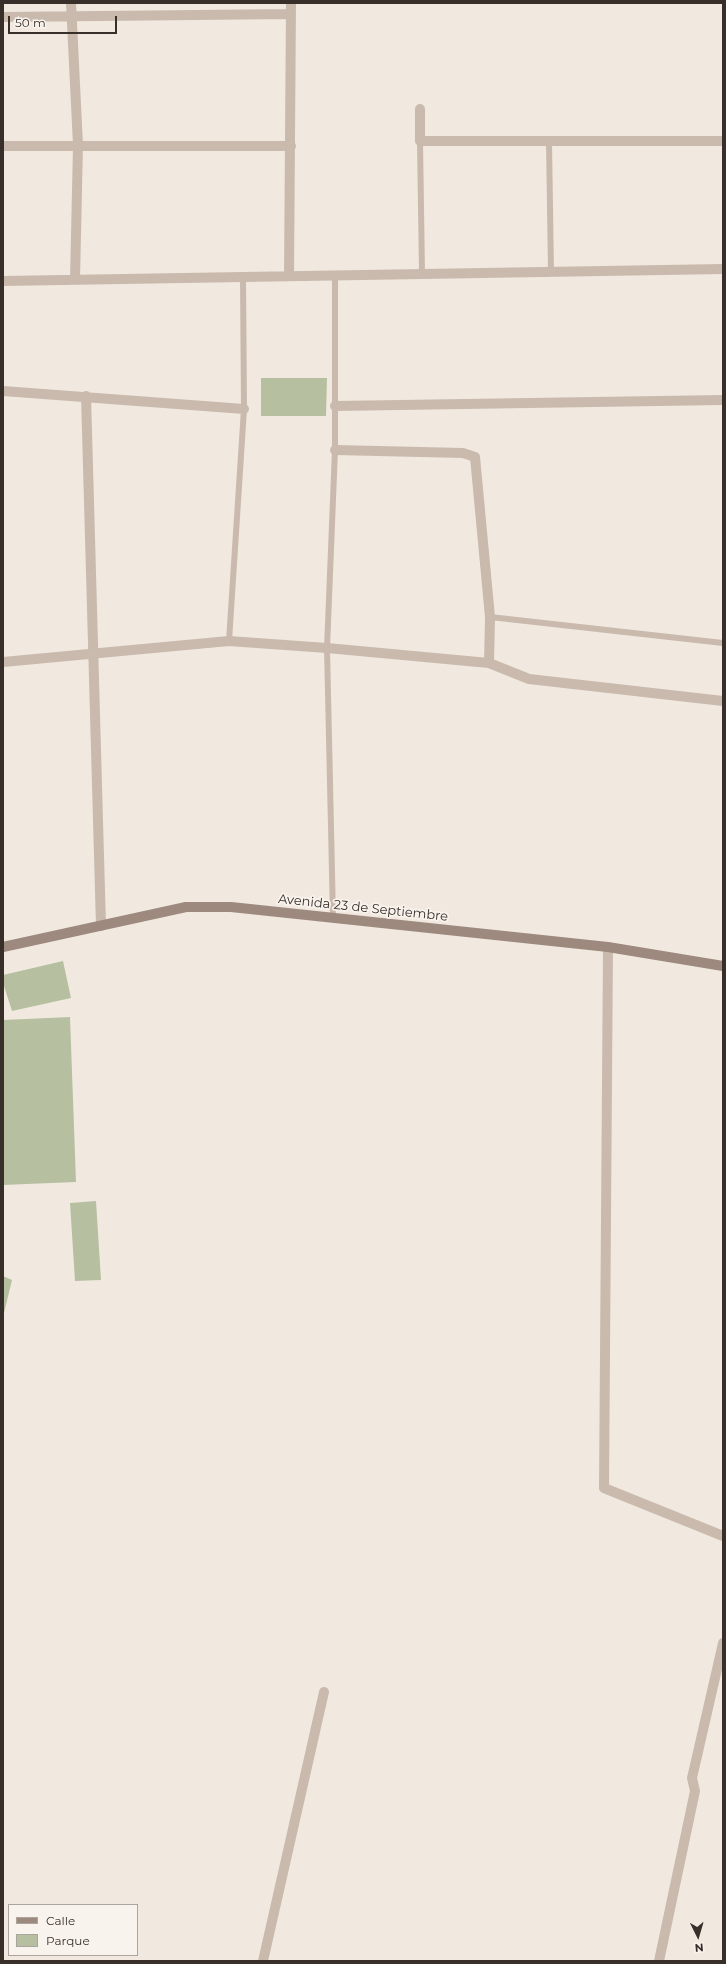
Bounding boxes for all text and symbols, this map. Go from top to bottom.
scale bar [10,8,119,34]
text: 50 m [15,15,46,30]
street label: Avenida 23 de Septiembre [277,891,449,925]
legend [8,1904,138,1956]
text: Calle [46,1913,75,1928]
north arrow [678,1916,718,1956]
text: Parque [46,1933,90,1948]
text: N [694,1941,704,1955]

